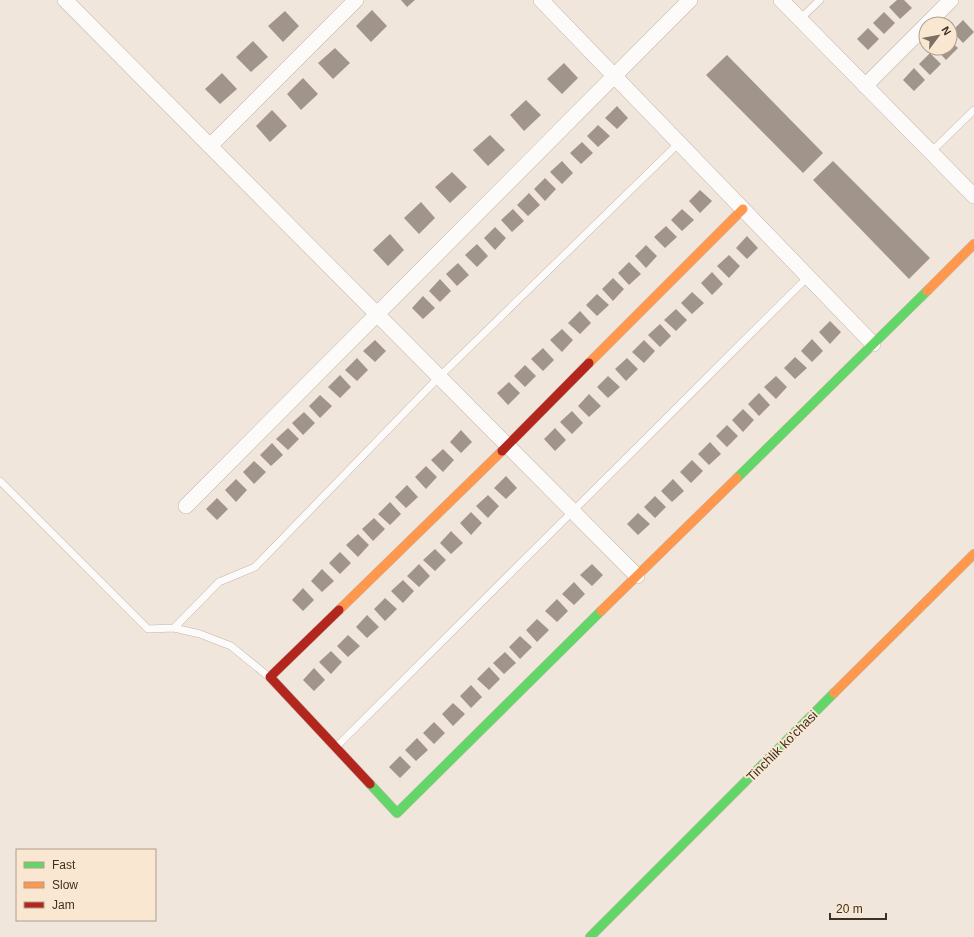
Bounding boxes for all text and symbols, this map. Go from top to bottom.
north arrow [918,16,958,56]
text: N [939,24,954,37]
street label: Tinchlik ko'chasi [744,707,821,784]
legend [16,849,156,921]
text: Fast [52,858,76,872]
text: Slow [52,878,78,892]
scale bar [830,895,886,921]
text: Jam [52,898,75,912]
text: 20 m [836,902,863,916]

